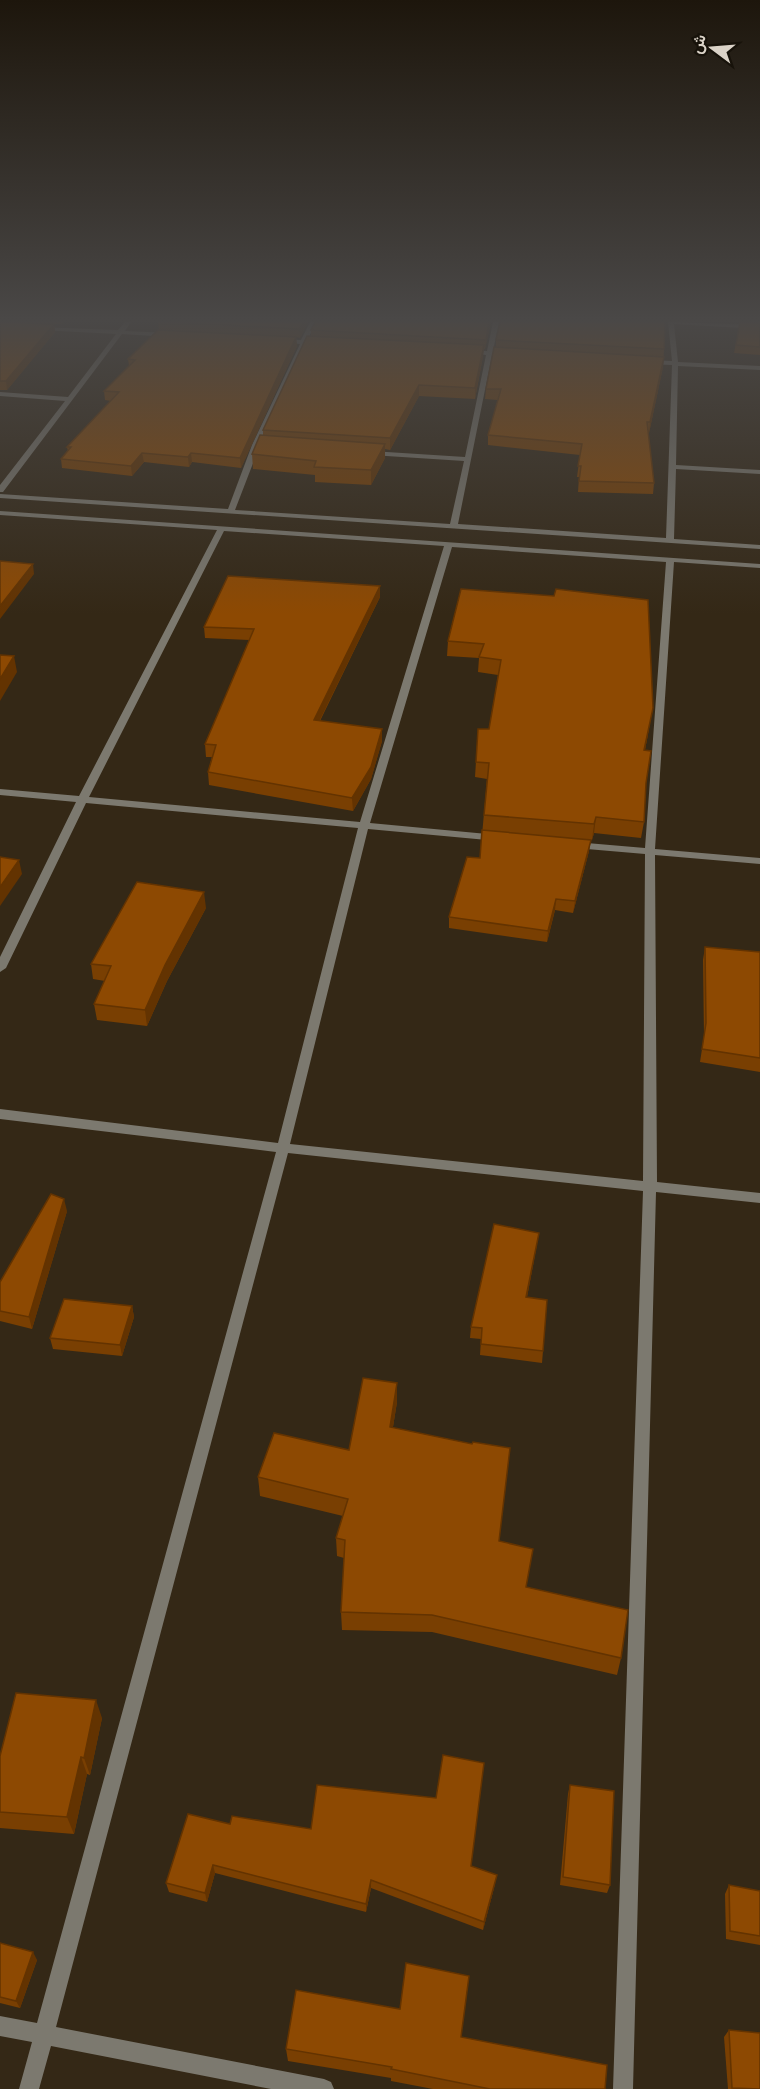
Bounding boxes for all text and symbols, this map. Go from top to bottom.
north arrow [682,18,742,78]
text: ش [685,32,710,56]

